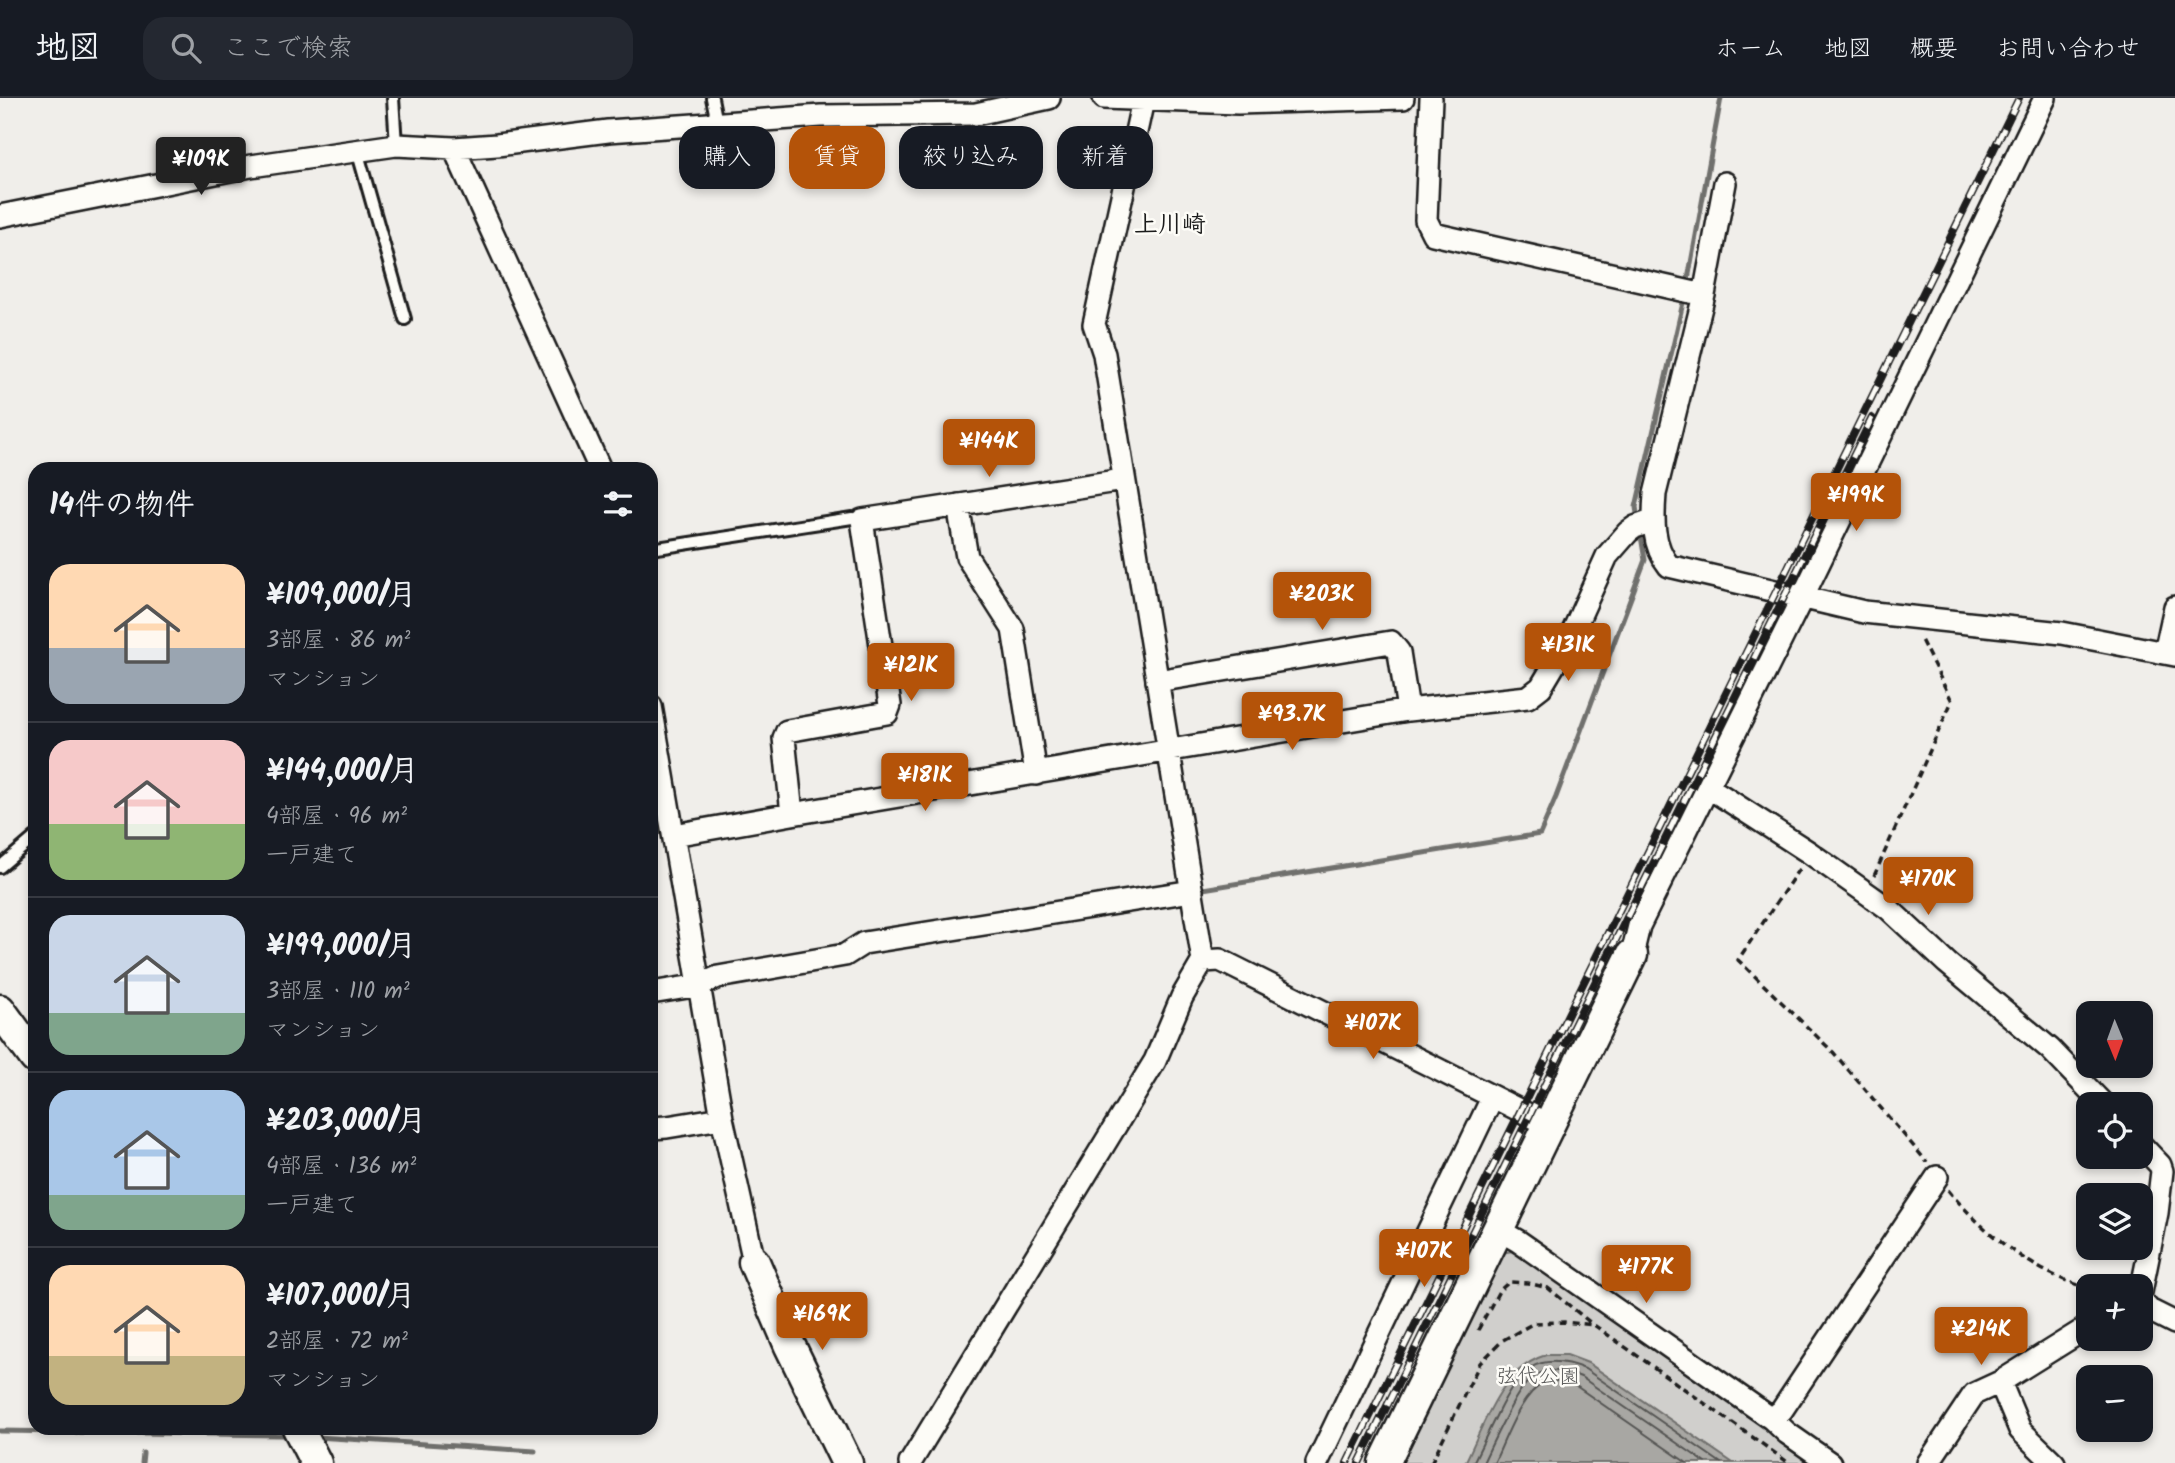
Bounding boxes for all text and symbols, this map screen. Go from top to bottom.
search box [143,17,633,80]
text: 地図 [35,23,101,76]
text: ここで検索 [223,28,353,70]
icon: search [167,29,205,67]
text: ホーム [1715,30,1786,69]
text: 地図 [1824,30,1872,69]
text: 概要 [1910,30,1958,69]
text: お問い合わせ [1996,30,2140,69]
chip: 購入 [679,126,775,189]
chip: 賃貸 [789,126,885,189]
chip: 絞り込み [899,126,1043,189]
chip: 新着 [1057,126,1153,189]
pin: ¥109K [152,138,250,197]
text: ¥109K [172,142,230,178]
district label: 上川崎 [1134,206,1206,245]
pin: ¥144K [940,420,1038,479]
text: ¥144K [959,424,1019,460]
pin: ¥199K [1807,474,1905,533]
text: ¥199K [1827,478,1885,514]
text: 14件の物件 [49,482,194,530]
icon: filters [599,485,637,523]
text: ¥109,000/月 [266,572,417,620]
pin: ¥203K [1273,573,1371,632]
text: ¥203K [1289,577,1355,613]
icon: home [105,592,189,676]
text: 3部屋 · 86 m² [266,623,410,659]
pin: ¥131K [1519,624,1617,683]
text: ¥131K [1541,628,1595,664]
pin: ¥121K [862,644,960,703]
text: ¥121K [883,648,939,684]
text: マンション [266,662,380,698]
pin: ¥93.7K [1235,692,1349,752]
text: ¥93.7K [1258,697,1326,733]
text: ¥144,000/月 [266,748,419,796]
pin: ¥181K [876,754,974,813]
text: ¥181K [897,758,953,794]
icon: home [105,768,189,852]
text: 4部屋 · 96 m² [266,799,407,835]
text: 一戸建て [266,838,358,874]
pin: ¥170K [1879,858,1977,917]
text: ¥170K [1899,862,1957,898]
text: ¥199,000/月 [266,923,416,971]
icon: home [105,943,189,1027]
text: 3部屋 · 110 m² [266,974,410,1010]
north arrow [2076,1001,2152,1078]
map controls [2076,1001,2153,1442]
pin: ¥107K [1324,1002,1422,1061]
text: ¥107K [1344,1006,1402,1042]
text: マンション [266,1013,380,1049]
button: locate [2076,1092,2153,1169]
text: ¥203,000/月 [266,1098,426,1146]
icon: home [105,1118,189,1202]
text: 4部屋 · 136 m² [266,1149,416,1185]
button: layers [2076,1183,2153,1260]
text: 一戸建て [266,1188,358,1224]
pin: ¥107K [1375,1230,1473,1289]
text: ¥107K [1395,1234,1453,1270]
pin: ¥177K [1597,1246,1695,1305]
text: ¥177K [1618,1250,1674,1286]
text: ¥107,000/月 [266,1273,416,1321]
button: + [2076,1274,2153,1351]
pin: ¥169K [773,1292,871,1352]
icon: home [105,1293,189,1377]
text: ¥169K [792,1297,852,1333]
pin: ¥214K [1932,1308,2030,1367]
text: ¥214K [1951,1312,2011,1348]
text: 2部屋 · 72 m² [266,1324,408,1360]
park label: 弦代公園 [1496,1361,1580,1394]
text: マンション [266,1363,380,1399]
button: − [2076,1365,2153,1442]

